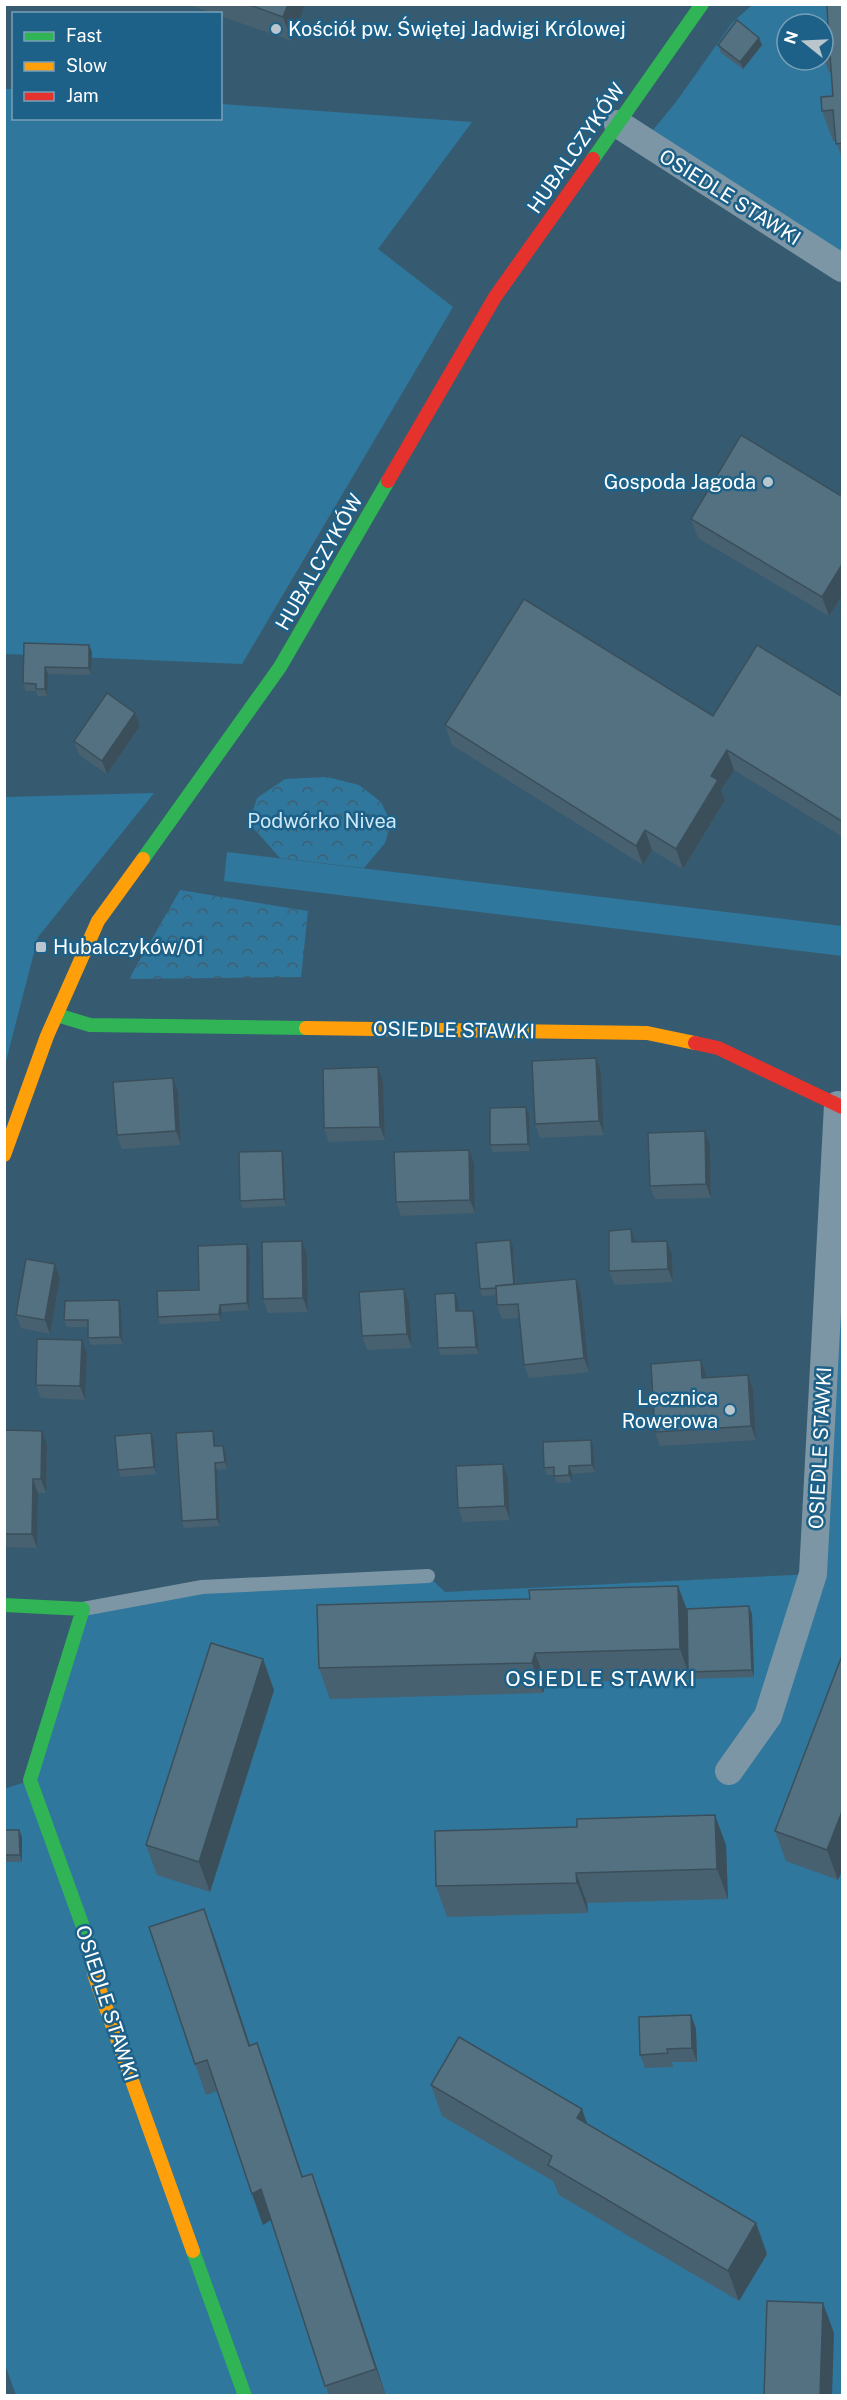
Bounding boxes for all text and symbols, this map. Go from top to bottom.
legend [12,12,222,120]
north arrow [775,12,835,72]
place label: Kościół pw. Świętej Jadwigi Królowej [288,16,626,41]
marker: Kościół pw. Świętej Jadwigi Królowej [269,22,283,36]
text: Fast [66,25,102,46]
text: N [780,29,802,46]
text: Slow [66,55,107,76]
street label: HUBALCZYKÓW [521,78,630,218]
text: Jam [66,85,99,106]
street label: OSIEDLE STAWKI [655,144,805,250]
place label: Gospoda Jagoda [604,470,756,494]
marker: Gospoda Jagoda [761,475,775,489]
street label: HUBALCZYKÓW [269,489,368,635]
park label: Podwórko Nivea [247,809,397,833]
place label: Hubalczyków/01 [53,935,204,959]
marker: Hubalczyków/01 [34,940,48,954]
street label: OSIEDLE STAWKI [373,1017,535,1043]
street label: OSIEDLE STAWKI [804,1366,836,1530]
place label: Lecznica Rowerowa [622,1386,718,1433]
marker: Lecznica Rowerowa [723,1403,737,1417]
district label: OSIEDLE STAWKI [505,1666,697,1691]
street label: OSIEDLE STAWKI [71,1922,143,2084]

